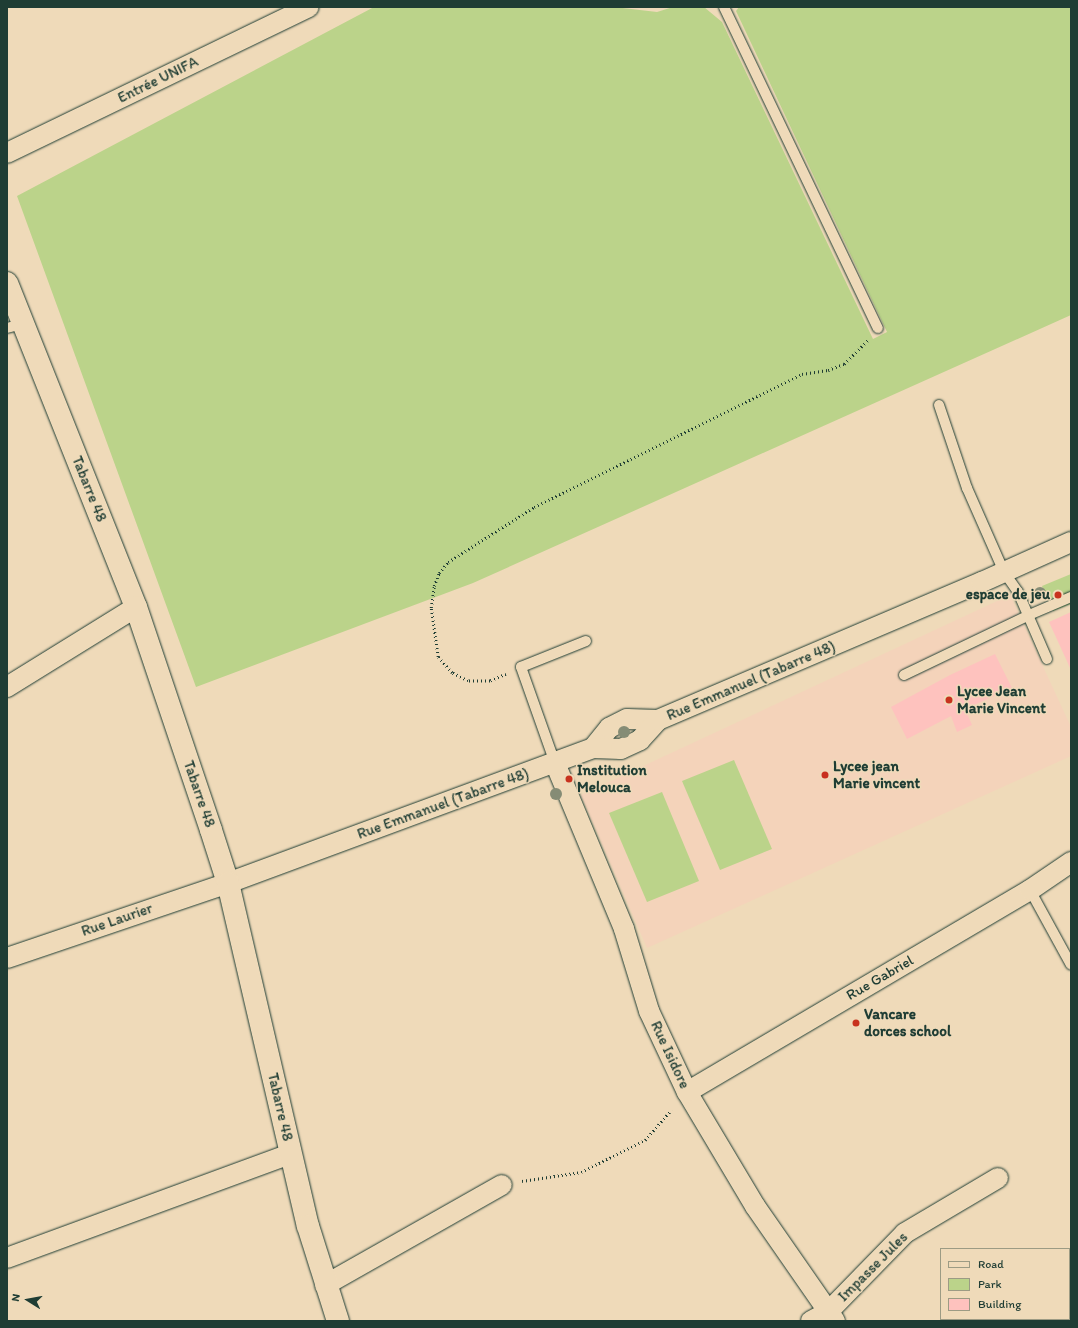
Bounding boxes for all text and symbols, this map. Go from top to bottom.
street label: Entrée UNIFA [115,53,201,107]
street label: Tabarre 48 [68,453,110,525]
place label: espace de jeu [966,586,1050,604]
marker: espace de jeu [1053,590,1063,600]
street label: Rue Emmanuel (Tabarre 48) [665,638,837,724]
place label: Lycee Jean Marie Vincent [957,682,1046,717]
marker: Lycee Jean Marie Vincent [944,695,954,705]
place label: Lycee jean Marie vincent [833,757,920,792]
street label: Tabarre 48 [179,758,219,830]
place label: Institution Melouca [577,761,647,796]
street label: Rue Emmanuel (Tabarre 48) [356,765,530,843]
marker: Lycee jean Marie vincent [820,770,830,780]
marker: Institution Melouca [564,774,574,784]
street label: Rue Laurier [79,899,155,941]
street label: Rue Gabriel [843,952,917,1004]
place label: Vancare dorces school [864,1005,951,1040]
street label: Rue Isidore [646,1018,694,1092]
marker: Vancare dorces school [851,1018,861,1028]
street label: Tabarre 48 [263,1071,297,1143]
street label: Impasse Jules [834,1228,912,1306]
legend [940,1248,1070,1320]
text: Road [978,1257,1004,1271]
text: Park [978,1277,1002,1291]
north arrow [8,1280,48,1320]
text: N [9,1293,23,1303]
text: Building [978,1297,1021,1311]

